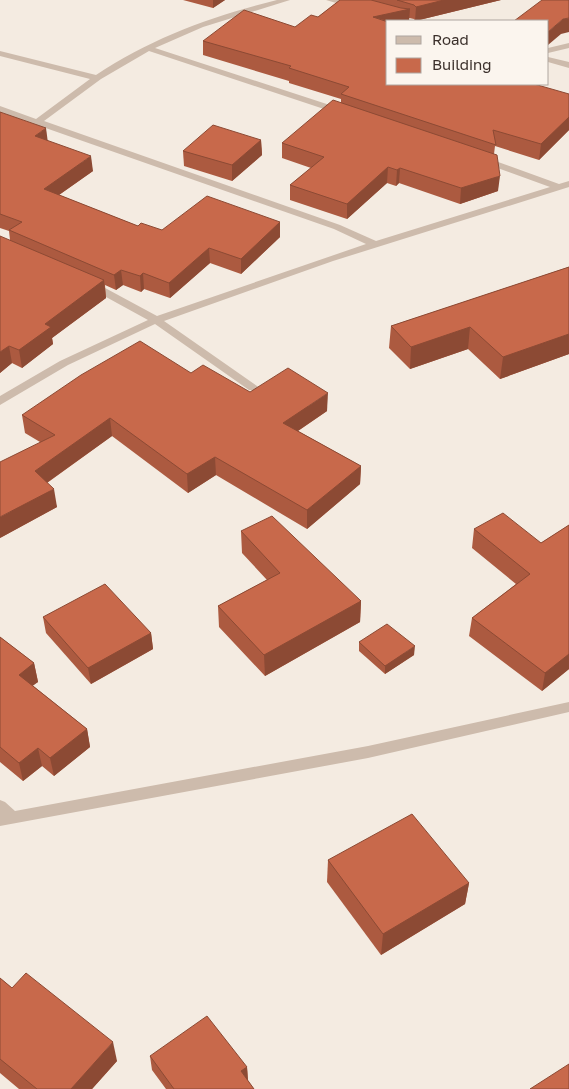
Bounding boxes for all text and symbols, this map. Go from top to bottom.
legend [386,20,549,85]
text: Road [432,30,469,48]
text: Building [432,55,492,73]

